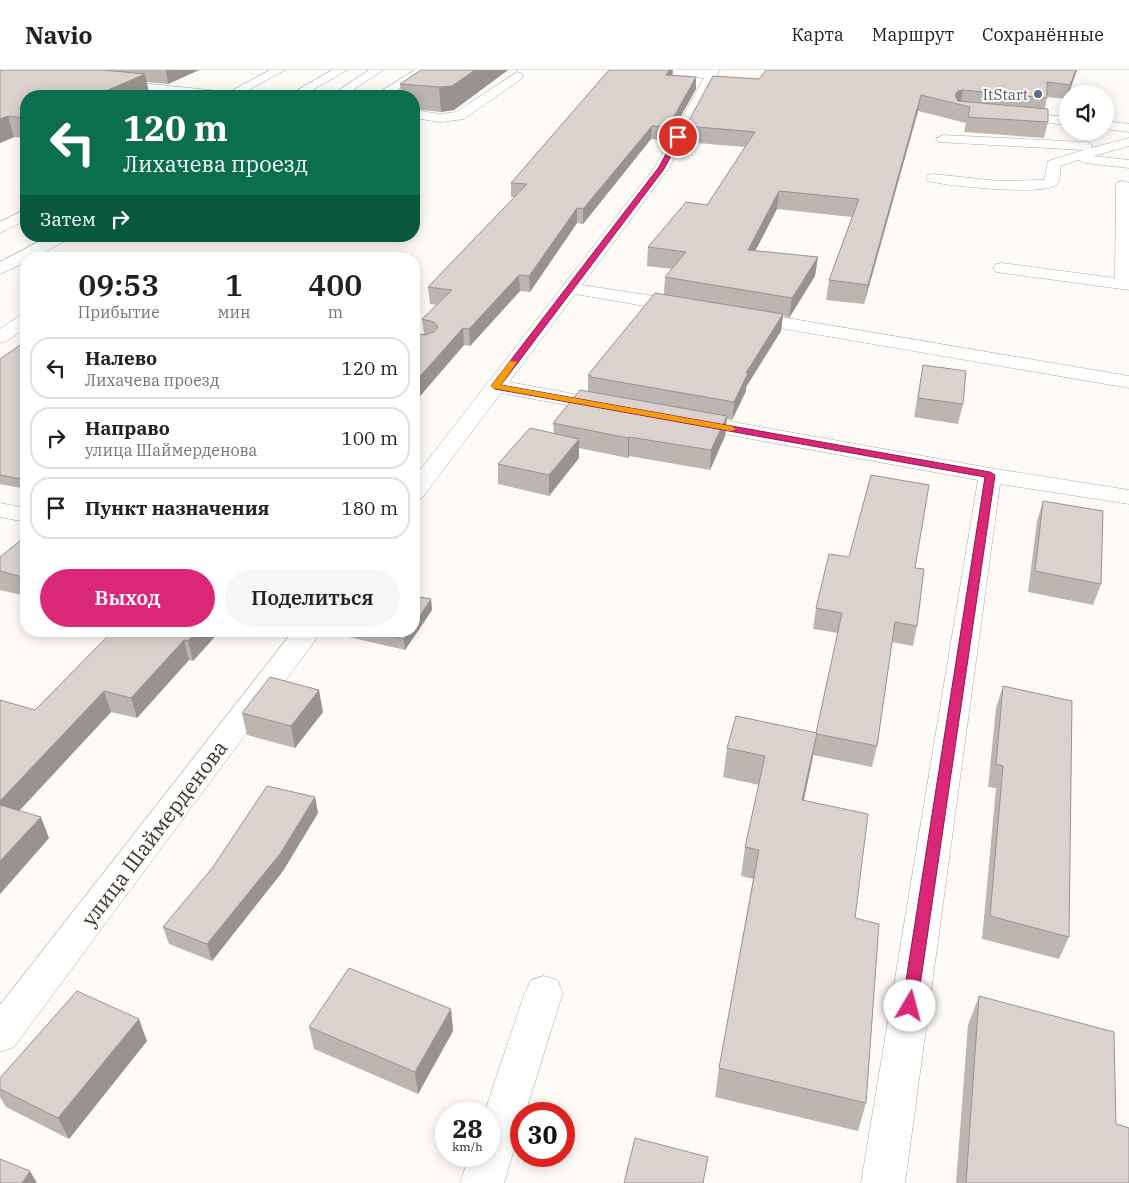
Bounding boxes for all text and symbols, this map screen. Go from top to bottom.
text: Navio [25,19,93,51]
text: Карта [791,23,844,46]
text: Маршрут [872,23,954,46]
text: Сохранённые [982,23,1104,46]
place label: ItStart [983,85,1028,104]
map controls [1059,85,1114,140]
button: sound [1059,85,1114,140]
marker: ItStart [1032,88,1044,100]
text: 120 m [123,105,228,151]
icon: left [40,110,105,175]
pin [657,116,699,158]
icon: arrive [664,123,692,151]
text: Лихачева проезд [123,149,308,178]
icon: right [106,205,134,233]
text: Затем [40,207,96,231]
text: 09:53 [78,265,159,304]
text: 1 [225,265,243,304]
text: 400 [308,265,362,304]
text: Прибытие [78,302,160,322]
text: мин [217,302,251,322]
text: m [328,302,343,322]
text: Налево [85,346,157,370]
icon: left [42,354,70,382]
text: 120 m [341,356,398,380]
text: Лихачева проезд [85,370,220,390]
text: Направо [85,416,170,440]
icon: right [42,424,70,452]
text: 100 m [341,426,398,450]
text: улица Шаймерденова [85,440,257,460]
icon: arrive [42,494,70,522]
text: Пункт назначения [85,496,269,520]
text: 180 m [341,496,398,520]
button: Выход [40,569,215,627]
button: Поделиться [225,569,400,627]
street label: улица Шаймерденова [75,734,233,932]
position arrow [883,979,935,1031]
speed limit sign: 30 [510,1102,575,1167]
text: 28 [452,1112,483,1145]
text: km/h [452,1139,483,1154]

